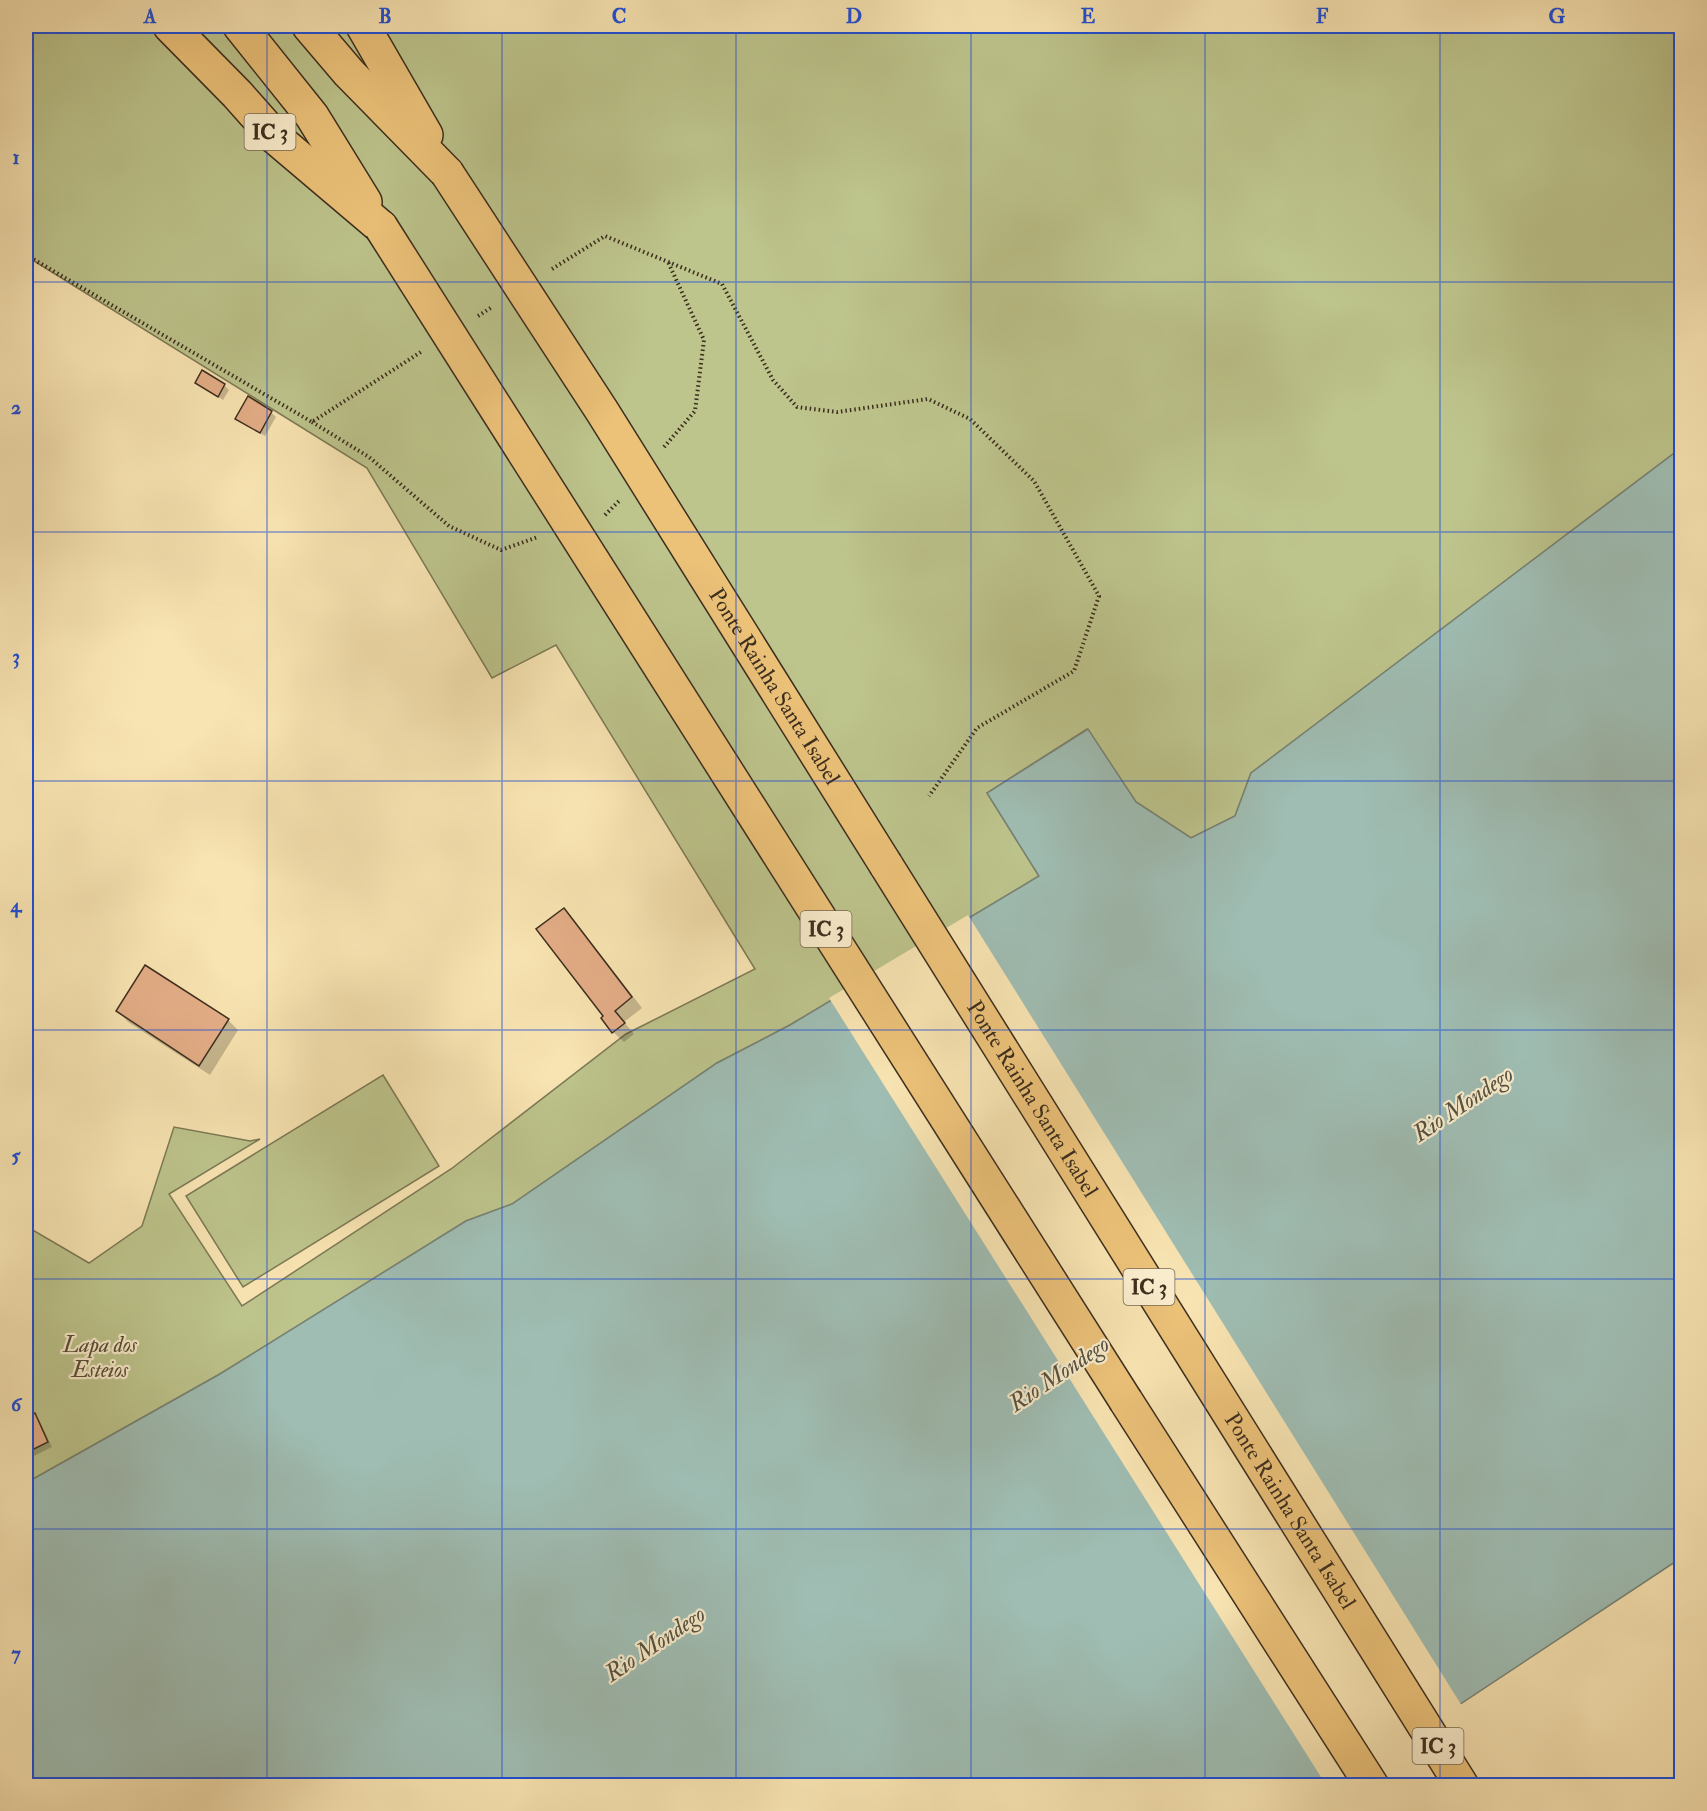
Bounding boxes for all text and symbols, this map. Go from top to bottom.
text: A [143,4,157,29]
text: B [378,4,392,29]
text: C [612,4,626,29]
text: D [846,4,862,29]
text: E [1081,4,1096,29]
text: F [1316,4,1329,29]
text: G [1549,4,1566,29]
road number: IC 3 [244,114,296,150]
text: 1 [12,145,20,170]
text: 2 [11,395,21,420]
street label: Ponte Rainha Santa Isabel [702,583,847,790]
text: 3 [12,644,20,669]
text: 4 [10,893,23,918]
road number: IC 3 [800,911,852,947]
street label: Ponte Rainha Santa Isabel [960,995,1105,1203]
water label: Rio Mondego [1406,1059,1519,1150]
text: 5 [12,1143,22,1168]
road number: IC 3 [1124,1269,1174,1305]
water label: Rio Mondego [1002,1329,1115,1420]
park label: Lapa dos Esteios [62,1331,138,1384]
text: 6 [11,1392,23,1417]
street label: Ponte Rainha Santa Isabel [1218,1408,1362,1615]
water label: Rio Mondego [598,1599,711,1690]
text: 7 [11,1641,21,1666]
road number: IC 3 [1412,1728,1464,1764]

